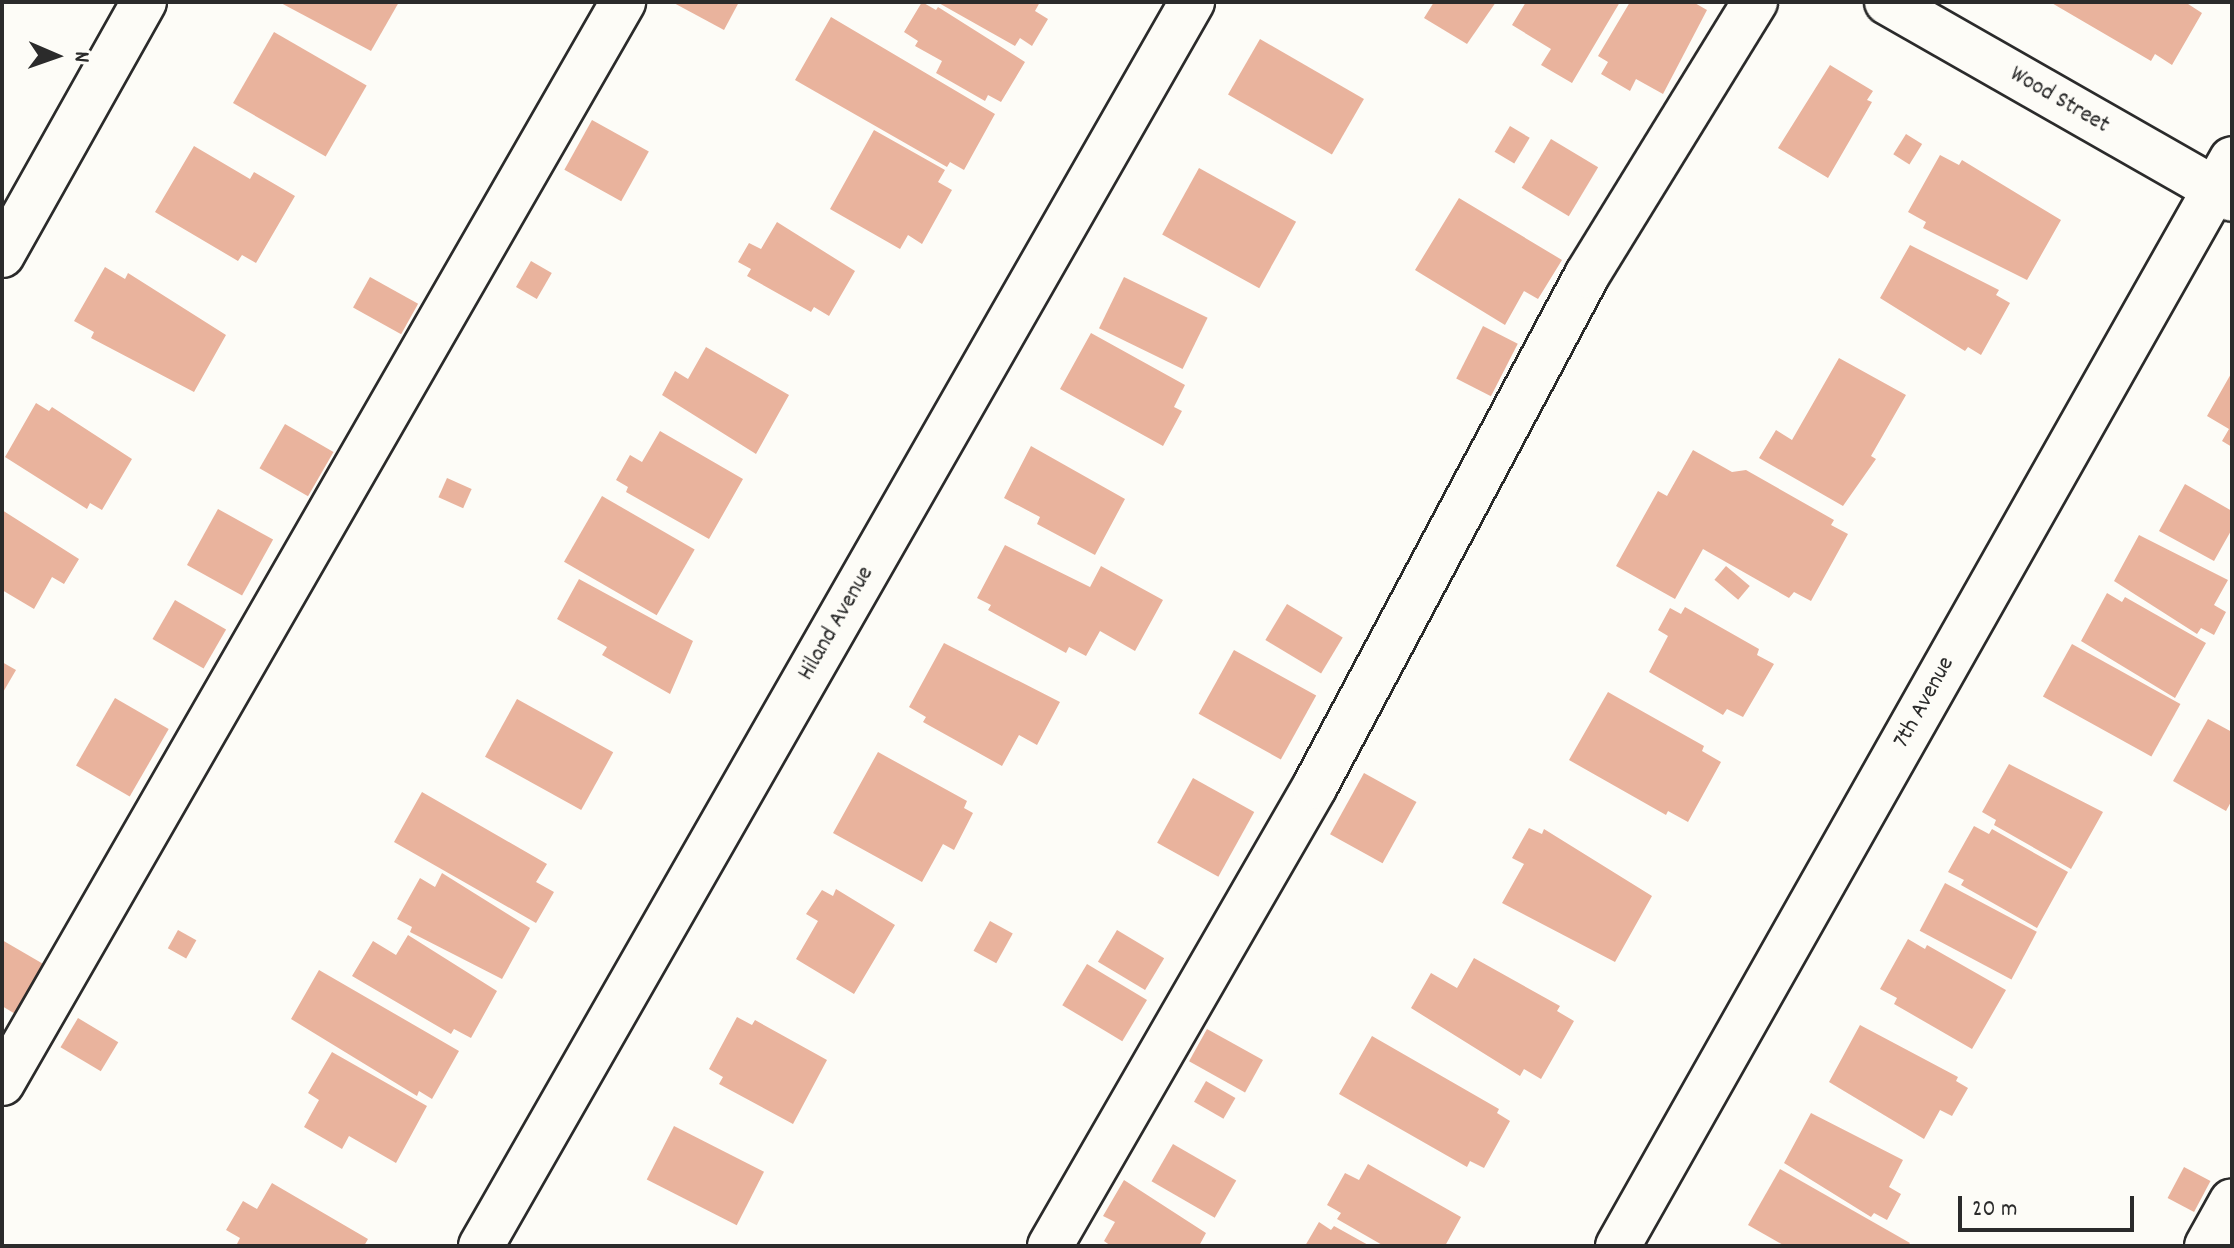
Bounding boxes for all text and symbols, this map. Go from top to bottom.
north arrow [16,16,96,96]
text: N [65,51,96,63]
street label: Wood Street [2004,61,2114,141]
street label: Hiland Avenue [793,562,881,686]
street label: 7th Avenue [1888,652,1962,754]
scale bar [1962,1180,2138,1230]
text: 20 m [1972,1193,2018,1227]

